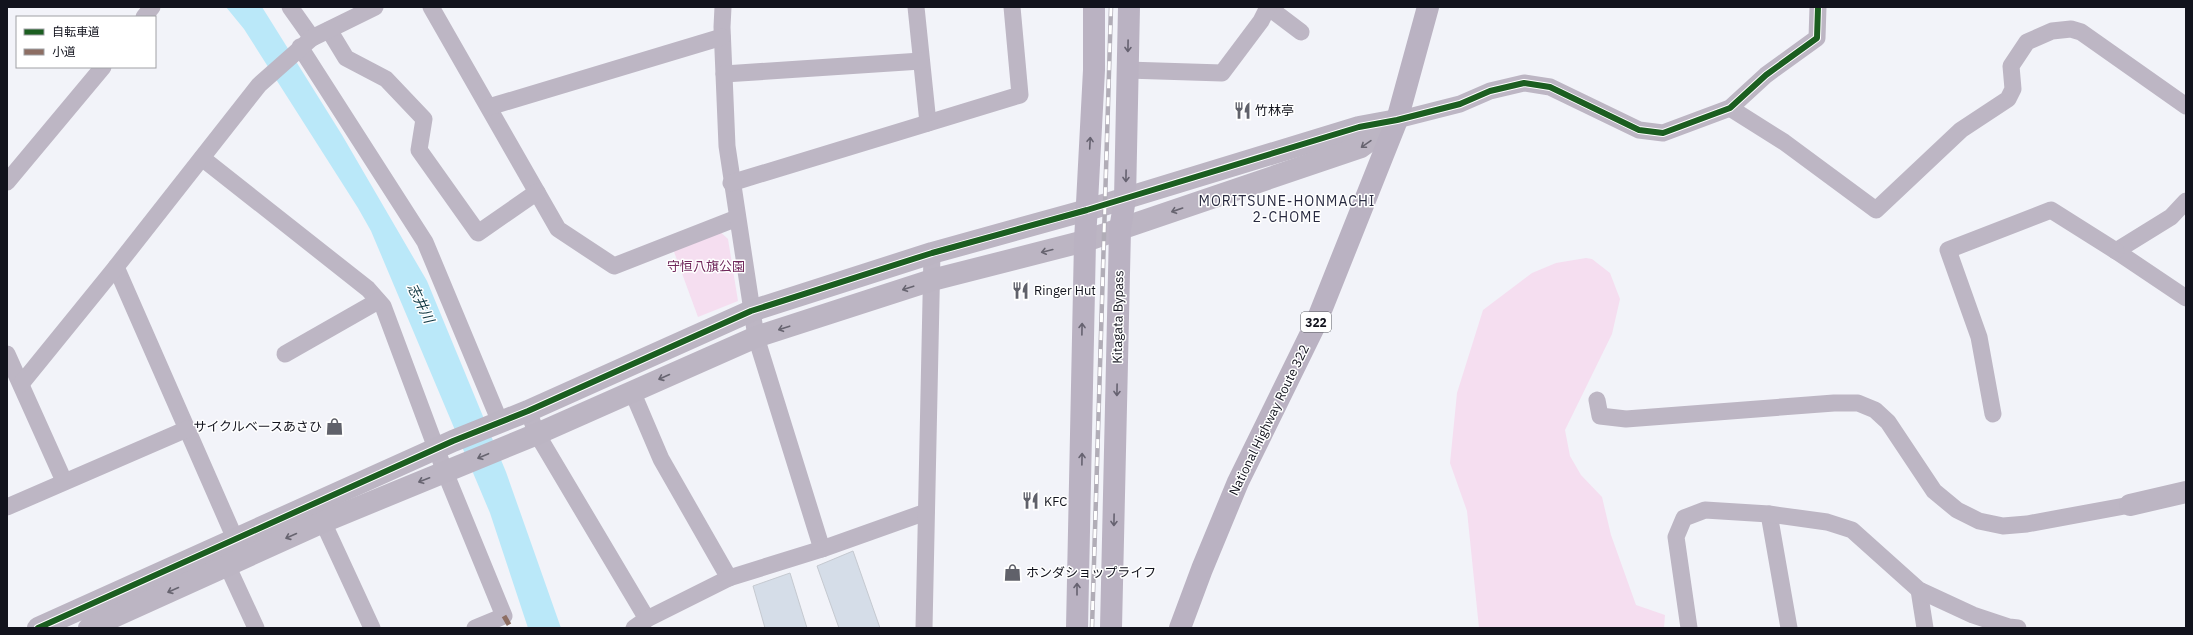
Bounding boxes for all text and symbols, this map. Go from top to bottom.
legend [16,16,156,68]
text: 自転車道 [52,24,100,39]
one-way arrow [1124,39,1132,52]
text: 小道 [52,44,76,59]
restaurant icon: 竹林亭 [1232,100,1252,120]
place label: 竹林亭 [1255,102,1294,119]
one-way arrow [1086,137,1094,150]
one-way arrow [1360,140,1372,148]
one-way arrow [1122,169,1129,182]
district label: MORITSUNE-HONMACHI 2-CHOME [1199,192,1375,226]
one-way arrow [1171,207,1184,214]
one-way arrow [1041,248,1054,255]
park label: 守恒八旗公園 [667,258,745,275]
street label: Kitagata Bypass [1109,270,1127,364]
water label: 志井川 [404,280,439,328]
restaurant icon: Ringer Hut [1011,280,1031,300]
place label: Ringer Hut [1034,282,1096,299]
one-way arrow [901,285,914,292]
road number: 322 [1301,312,1331,332]
one-way arrow [1078,323,1086,336]
one-way arrow [778,325,791,332]
street label: National Highway Route 322 [1225,342,1313,498]
one-way arrow [658,374,670,382]
one-way arrow [1113,383,1121,396]
shop icon: サイクルベースあさひ [325,416,345,436]
place label: サイクルベースあさひ [193,418,322,435]
one-way arrow [477,453,489,461]
one-way arrow [1078,453,1085,466]
one-way arrow [419,476,431,484]
restaurant icon: KFC [1021,491,1041,511]
place label: KFC [1044,493,1067,510]
one-way arrow [1110,513,1118,526]
one-way arrow [286,533,298,540]
shop icon: ホンダショップライフ [1003,562,1023,582]
place label: ホンダショップライフ [1026,564,1156,581]
one-way arrow [1073,583,1081,596]
one-way arrow [168,587,180,594]

